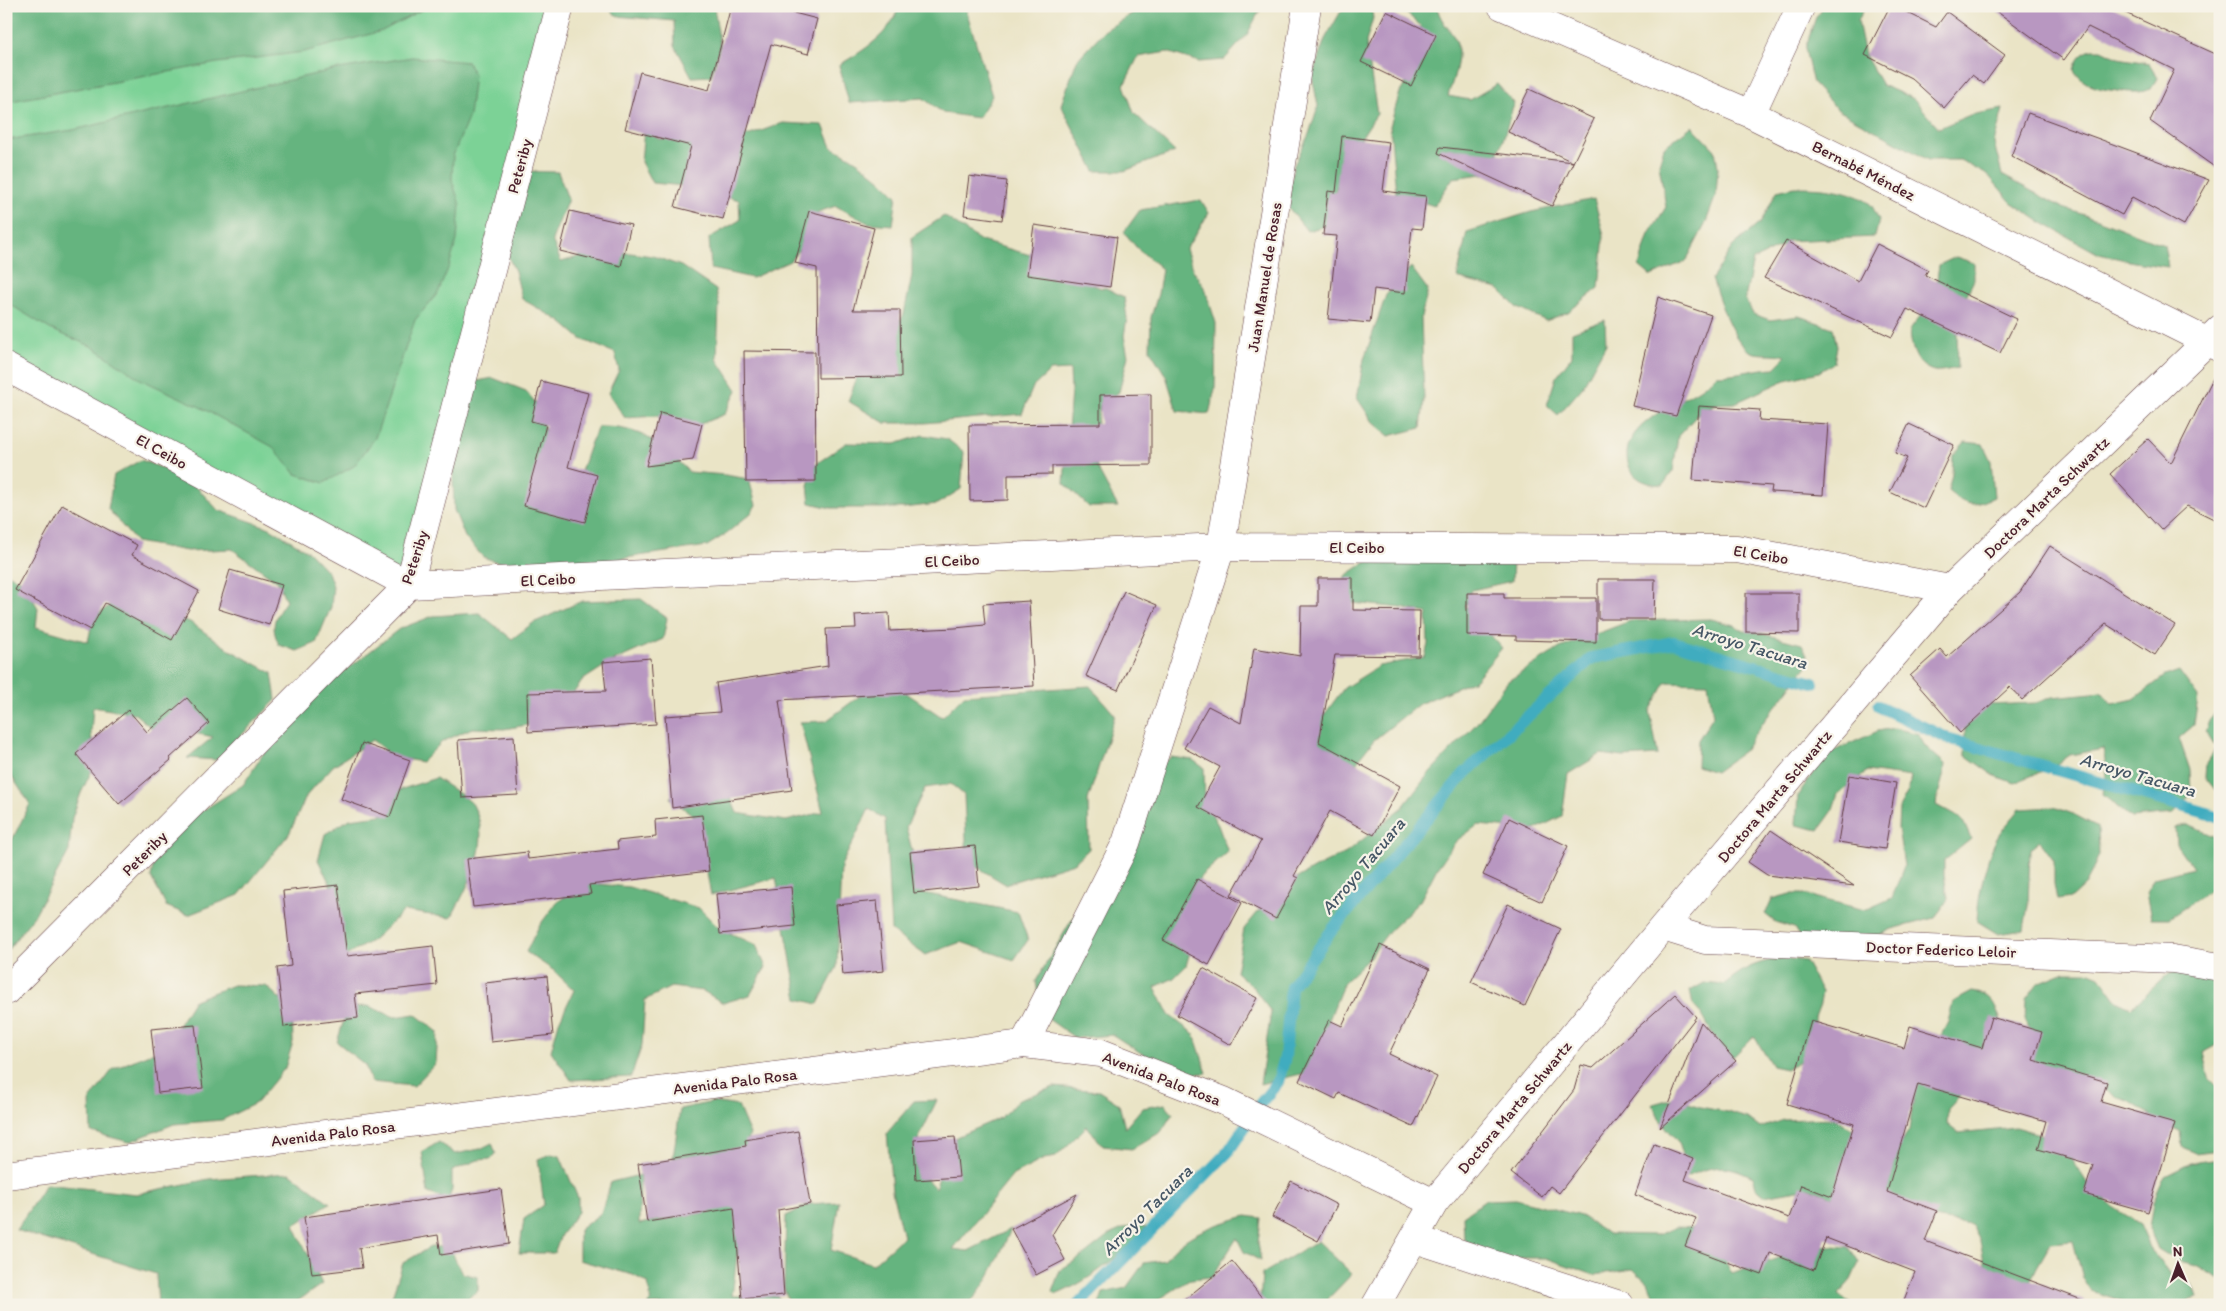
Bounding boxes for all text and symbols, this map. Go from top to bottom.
street label: Peteriby [503,136,536,196]
street label: Bernabé Méndez [1809,136,1919,205]
street label: Juan Manuel de Rosas [1243,201,1286,353]
street label: El Ceibo [133,430,191,473]
street label: Doctora Marta Schwartz [1980,432,2114,562]
street label: Peteriby [397,527,432,587]
street label: El Ceibo [1329,538,1385,557]
street label: El Ceibo [1732,541,1790,568]
street label: El Ceibo [924,550,980,571]
street label: El Ceibo [520,569,576,590]
water label: Arroyo Tacuara [1690,618,1811,674]
street label: Doctora Marta Schwartz [1713,726,1836,867]
water label: Arroyo Tacuara [2078,748,2199,802]
water label: Arroyo Tacuara [1316,813,1410,919]
street label: Peteriby [118,827,171,880]
street label: Doctor Federico Leloir [1865,937,2017,962]
street label: Doctora Marta Schwartz [1453,1037,1576,1178]
street label: Avenida Palo Rosa [1100,1047,1224,1110]
street label: Avenida Palo Rosa [672,1064,799,1099]
street label: Avenida Palo Rosa [270,1116,397,1151]
water label: Arroyo Tacuara [1097,1160,1197,1260]
north arrow [2154,1238,2204,1288]
text: N [2173,1243,2183,1260]

